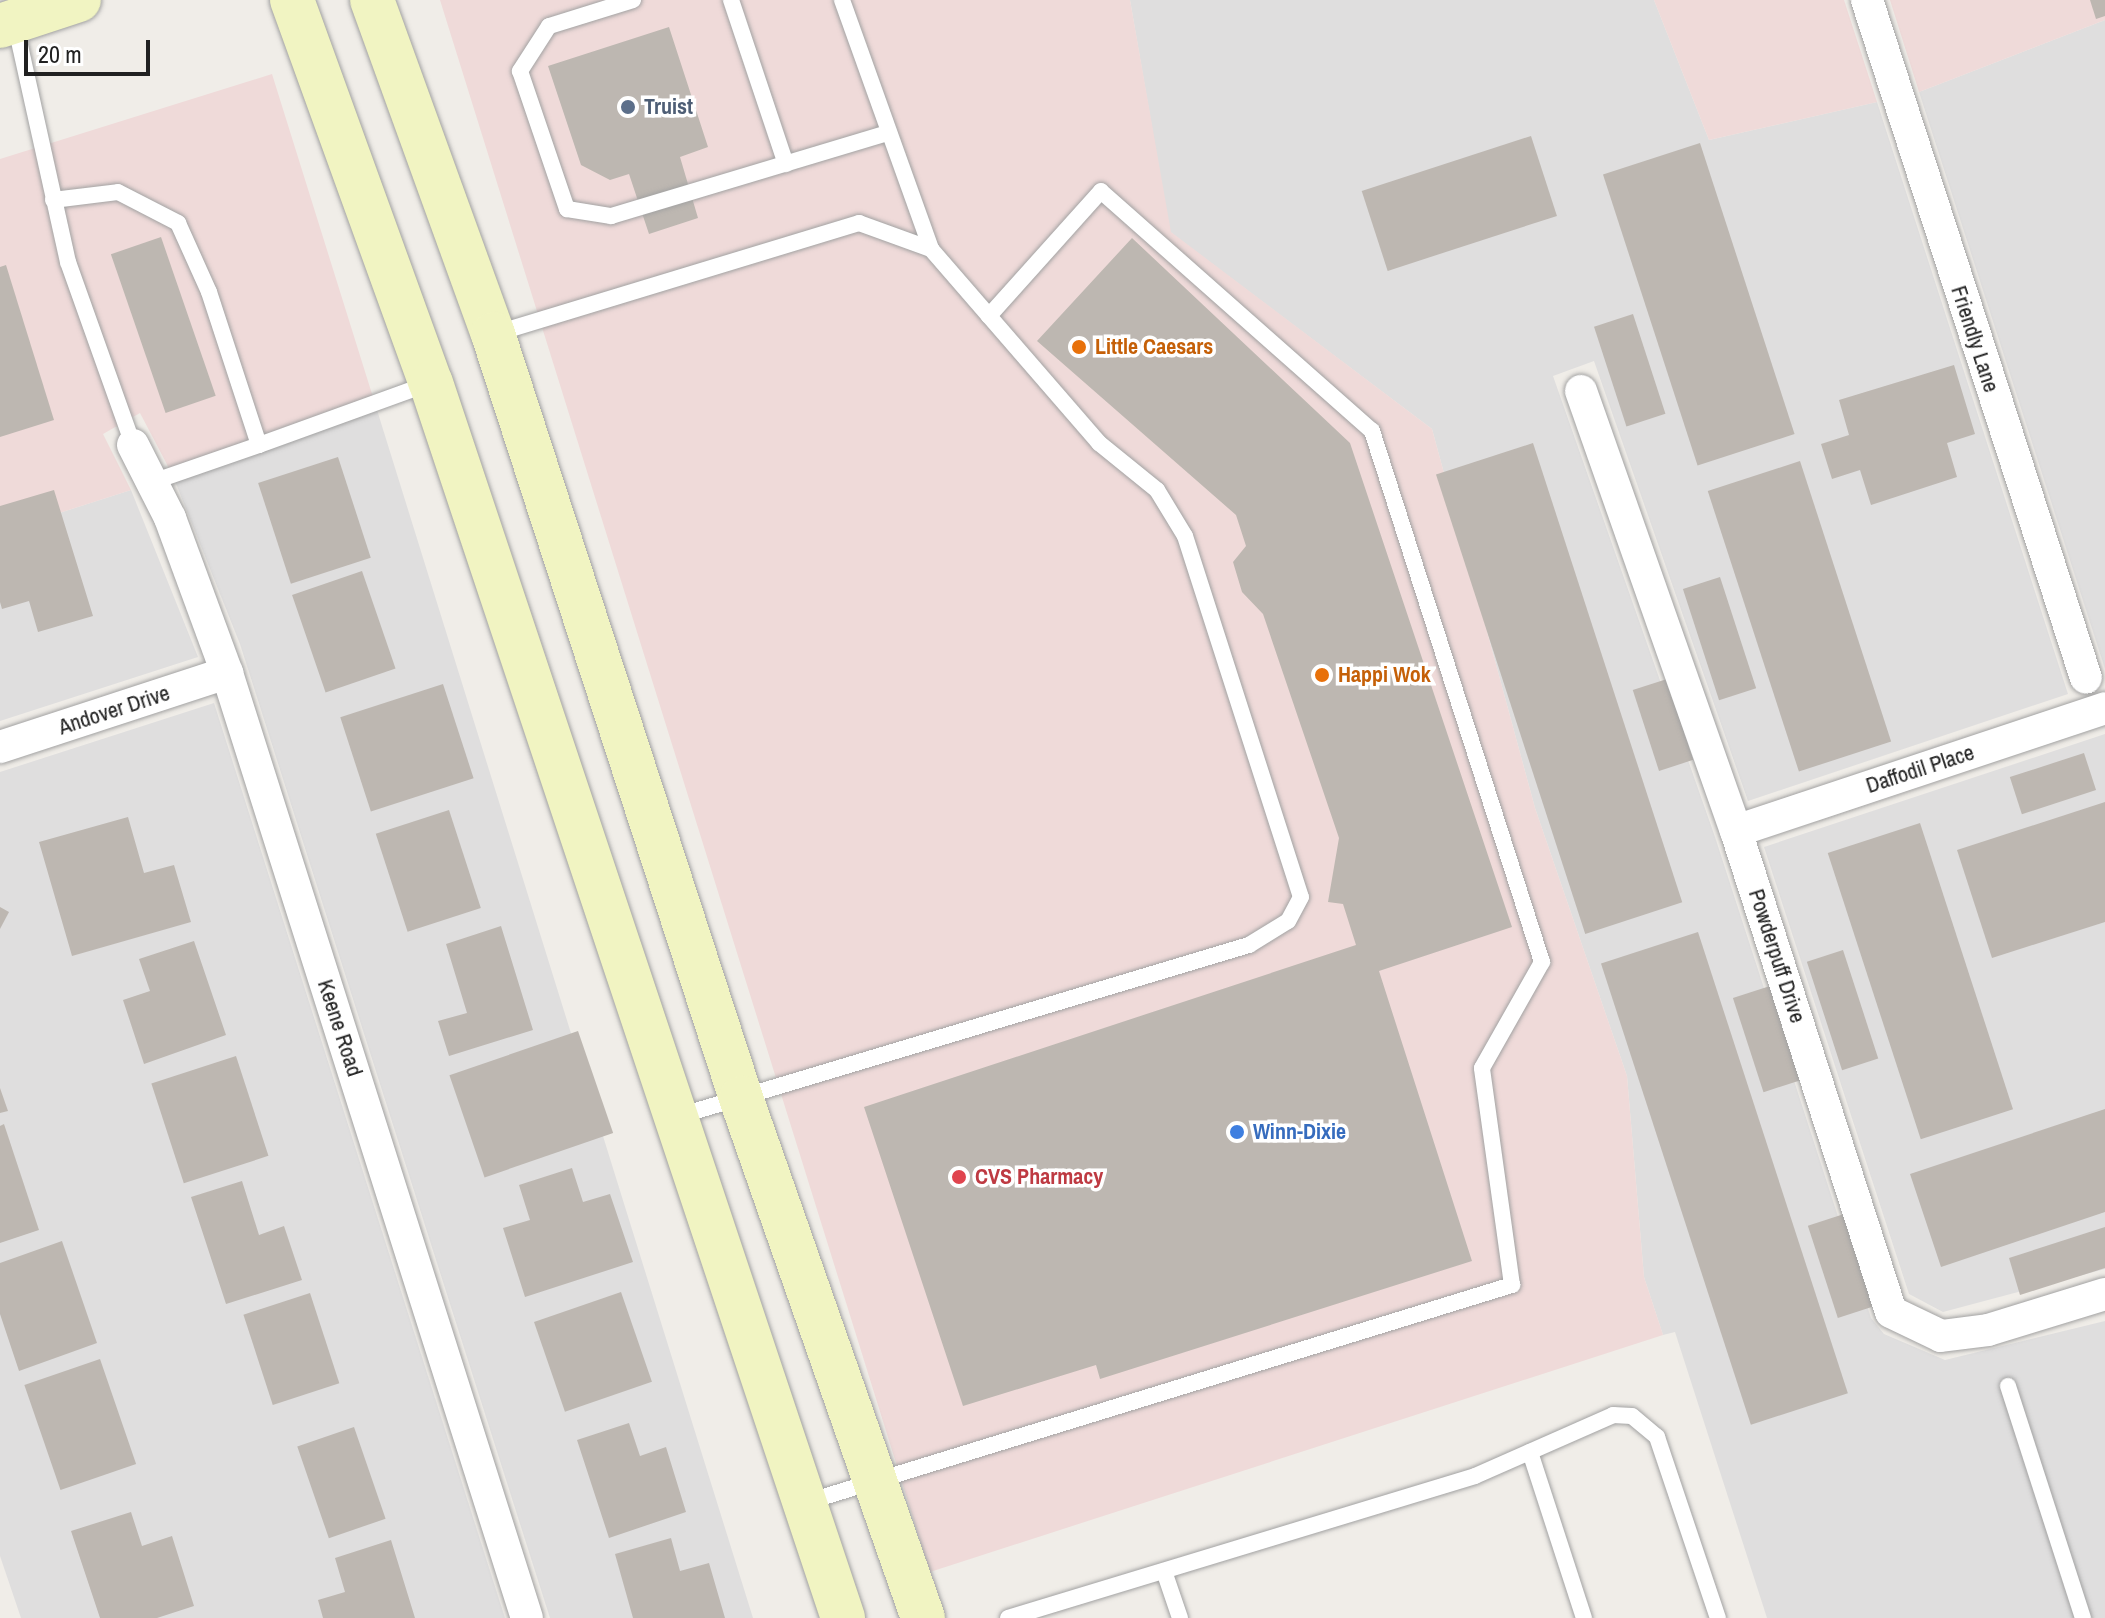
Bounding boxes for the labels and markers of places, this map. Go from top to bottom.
place label: Truist [644,94,693,120]
marker: Truist [619,98,637,116]
place label: Little Caesars [1095,334,1213,360]
marker: Little Caesars [1070,338,1088,356]
place label: Happi Wok [1338,662,1431,688]
marker: Happi Wok [1313,666,1331,684]
place label: Winn-Dixie [1253,1119,1346,1145]
marker: Winn-Dixie [1228,1123,1246,1141]
place label: CVS Pharmacy [975,1164,1103,1190]
marker: CVS Pharmacy [950,1168,968,1186]

